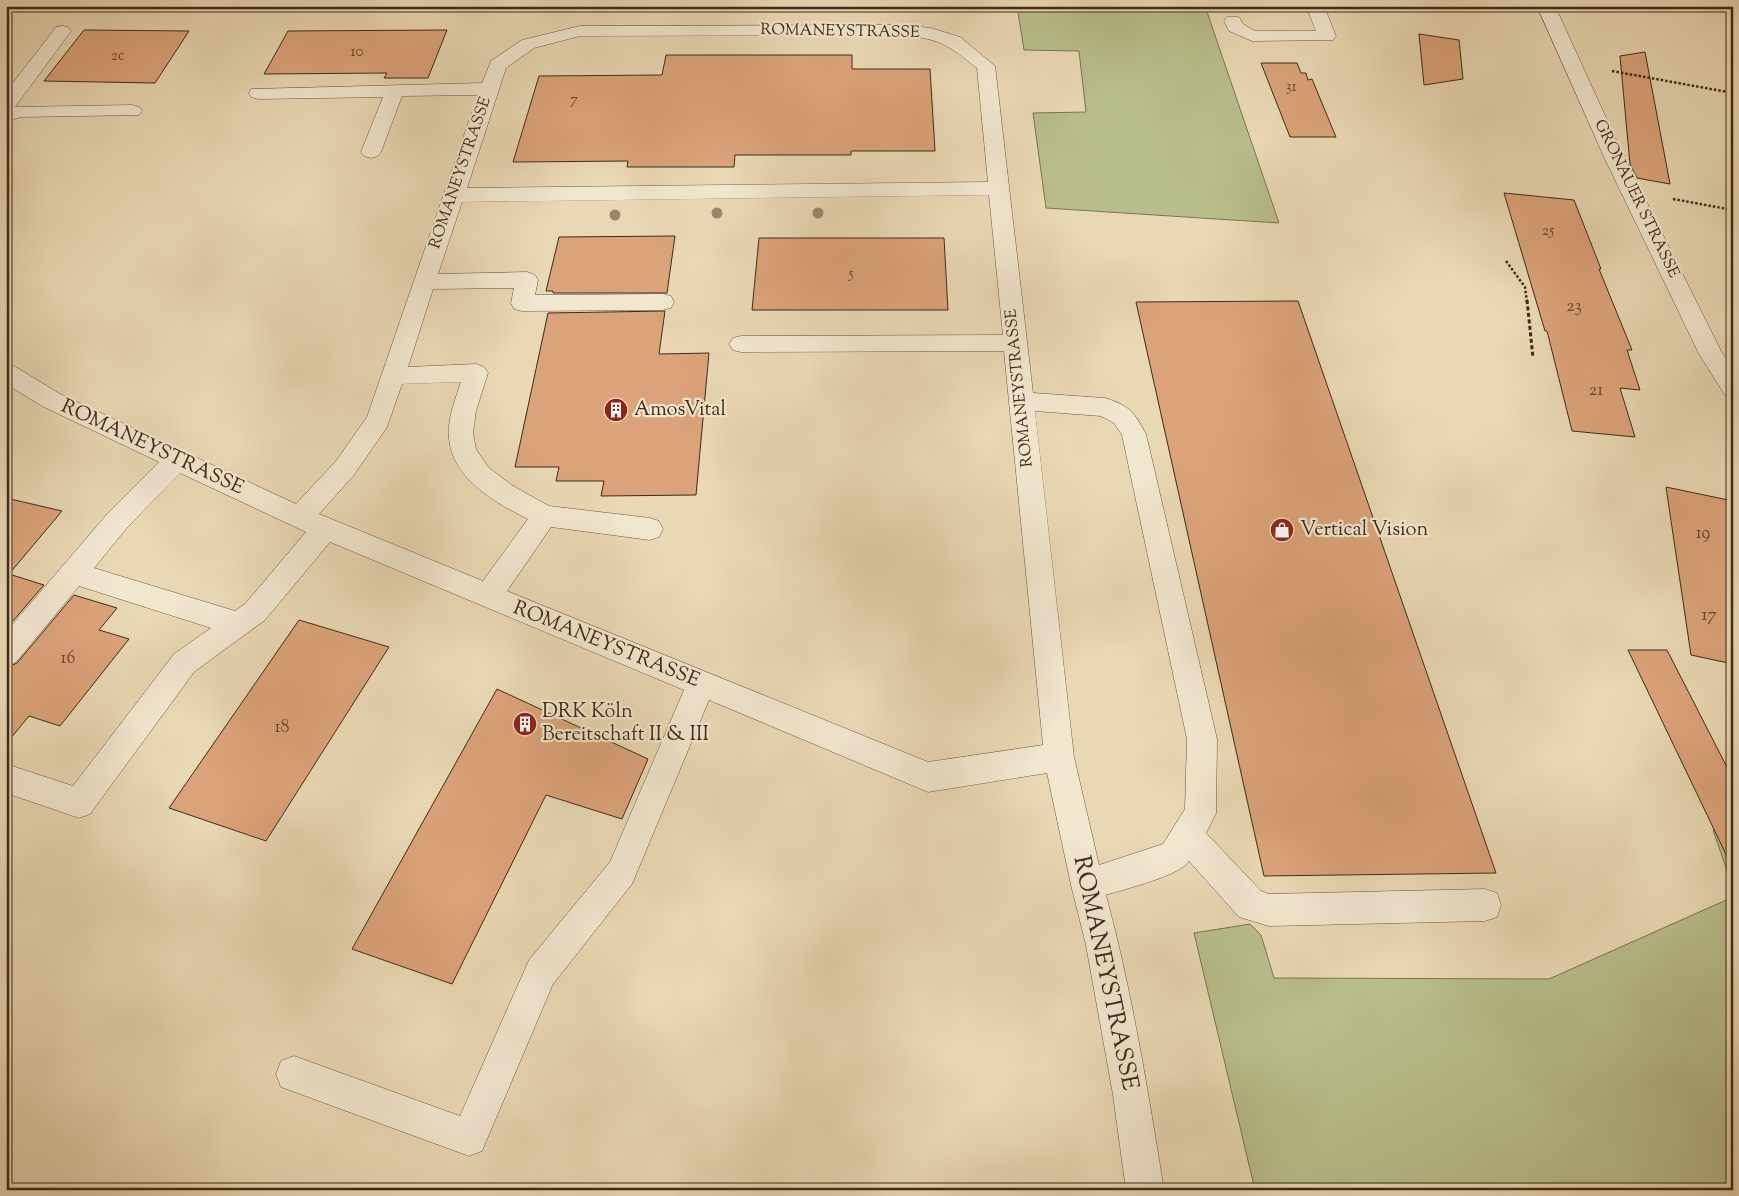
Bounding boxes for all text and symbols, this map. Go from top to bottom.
street label: ROMANEYSTRASSE [760,19,920,45]
house number: 10 [351,42,364,63]
house number: 2c [111,46,125,67]
house number: 31 [1285,77,1297,98]
house number: 7 [570,90,578,111]
street label: ROMANEYSTRASSE [424,94,498,252]
street label: GRONAUER STRASSE [1588,116,1685,282]
house number: 25 [1542,221,1554,242]
house number: 5 [847,264,854,285]
house number: 23 [1566,294,1582,320]
street label: ROMANEYSTRASSE [1000,307,1040,468]
house number: 21 [1589,378,1603,404]
street label: ROMANEYSTRASSE [56,393,248,503]
place label: AmosVital [634,396,727,425]
building icon: AmosVital [603,397,629,423]
place label: Vertical Vision [1300,516,1429,545]
shop icon: Vertical Vision [1269,517,1295,543]
house number: 19 [1696,521,1711,547]
street label: ROMANEYSTRASSE [508,594,704,696]
house number: 17 [1701,603,1717,629]
house number: 16 [60,646,76,672]
place label: DRK Köln Bereitschaft II & III [542,698,710,750]
building icon: DRK Köln Bereitschaft II & III [512,711,538,737]
house number: 18 [274,715,290,741]
street label: ROMANEYSTRASSE [1064,853,1147,1094]

